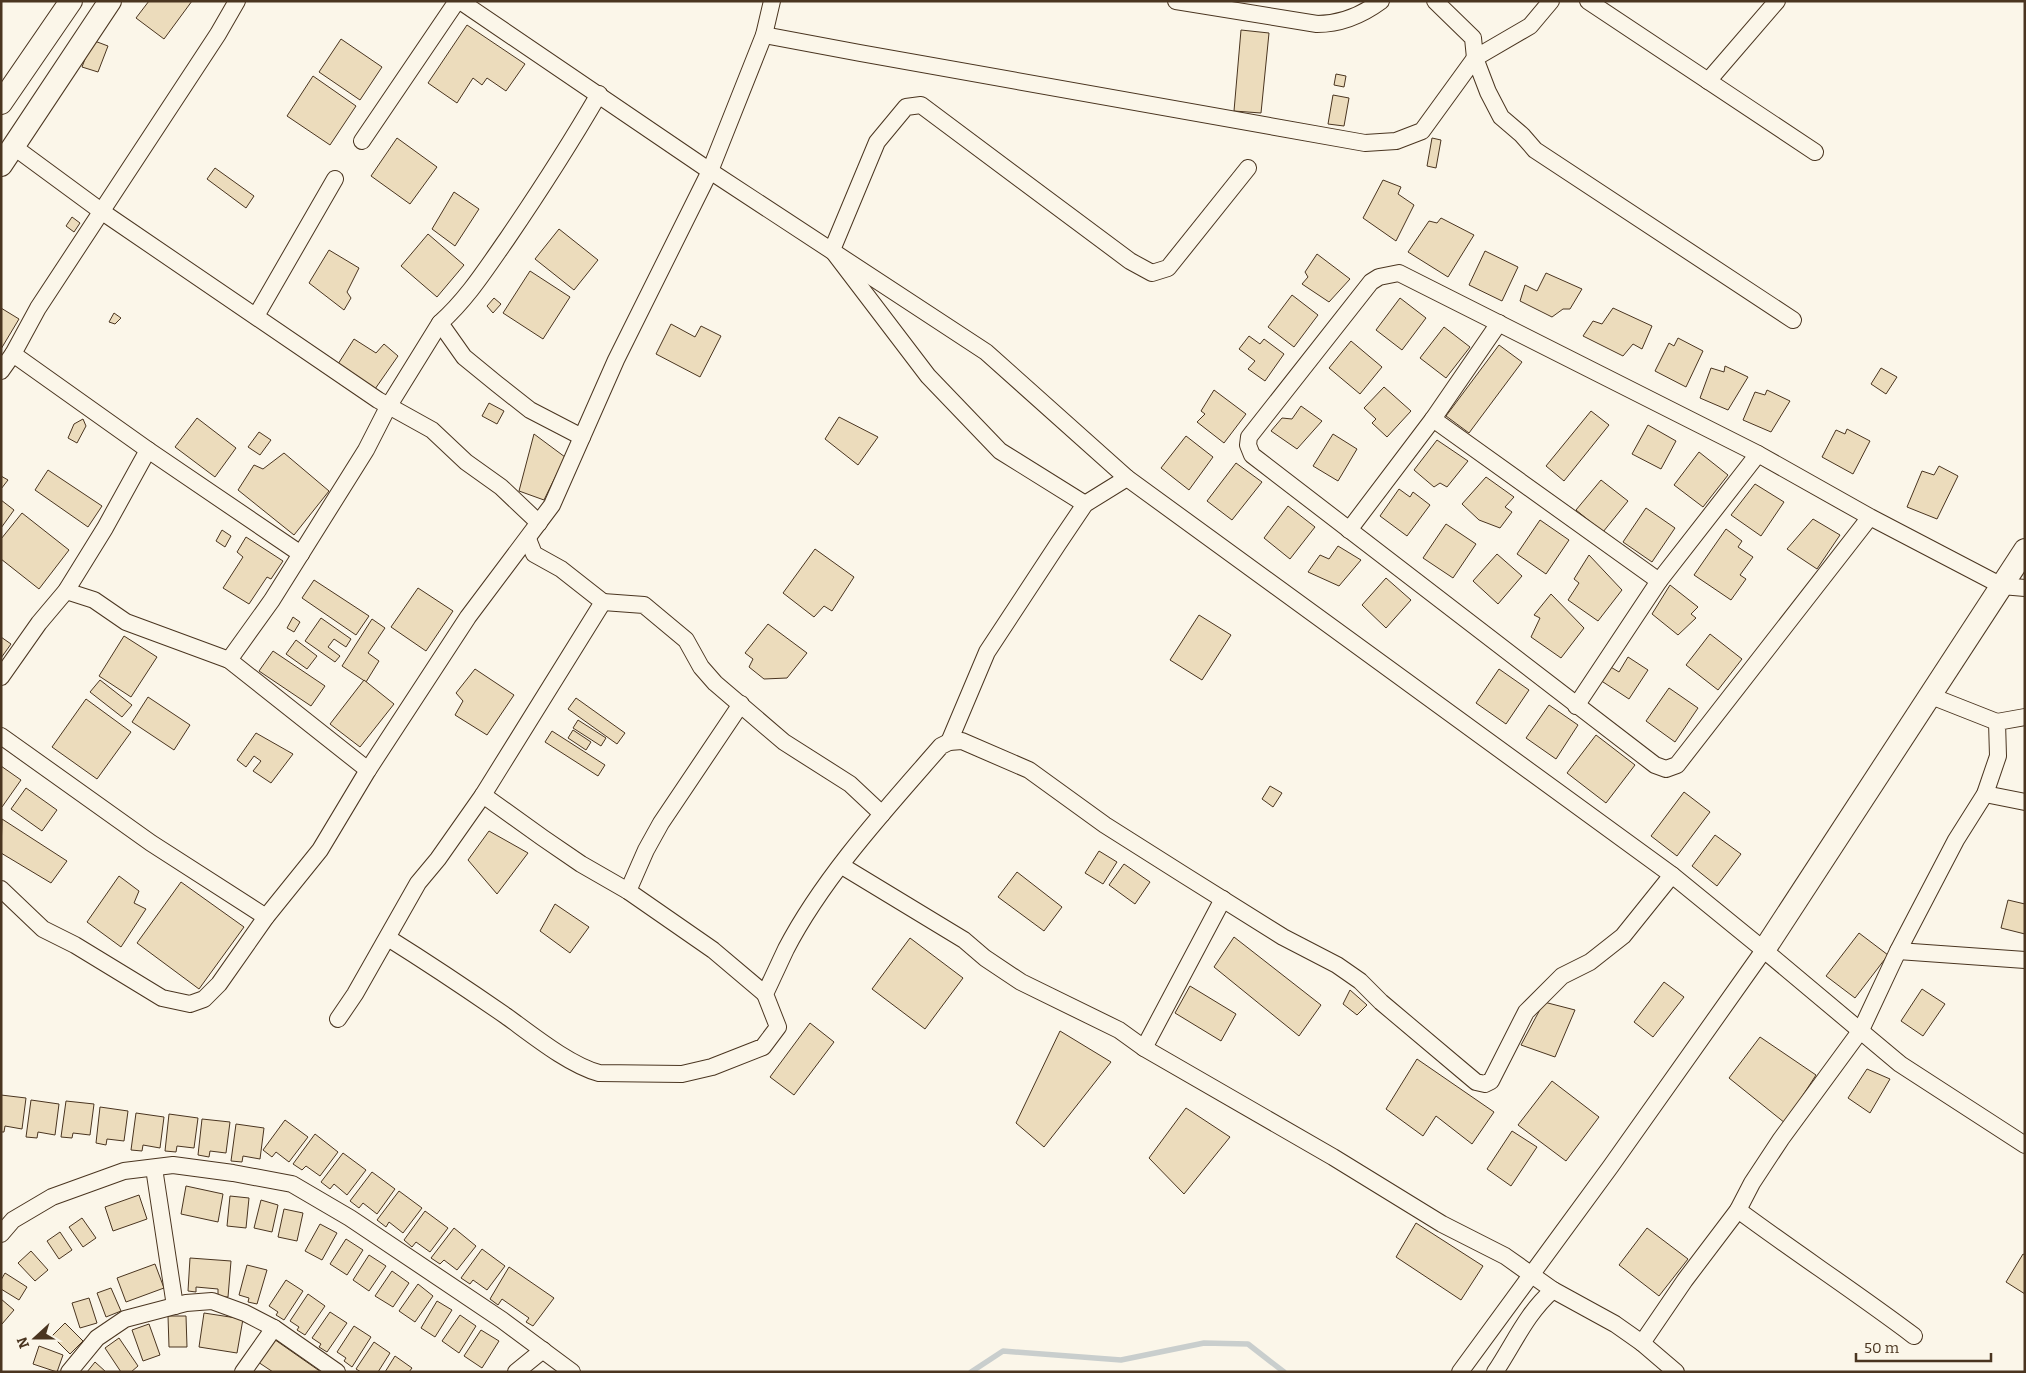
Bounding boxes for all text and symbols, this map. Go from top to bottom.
north arrow [10,1313,60,1363]
scale bar [1856,1330,1991,1362]
text: N [13,1334,33,1351]
text: 50 m [1864,1339,1900,1357]

